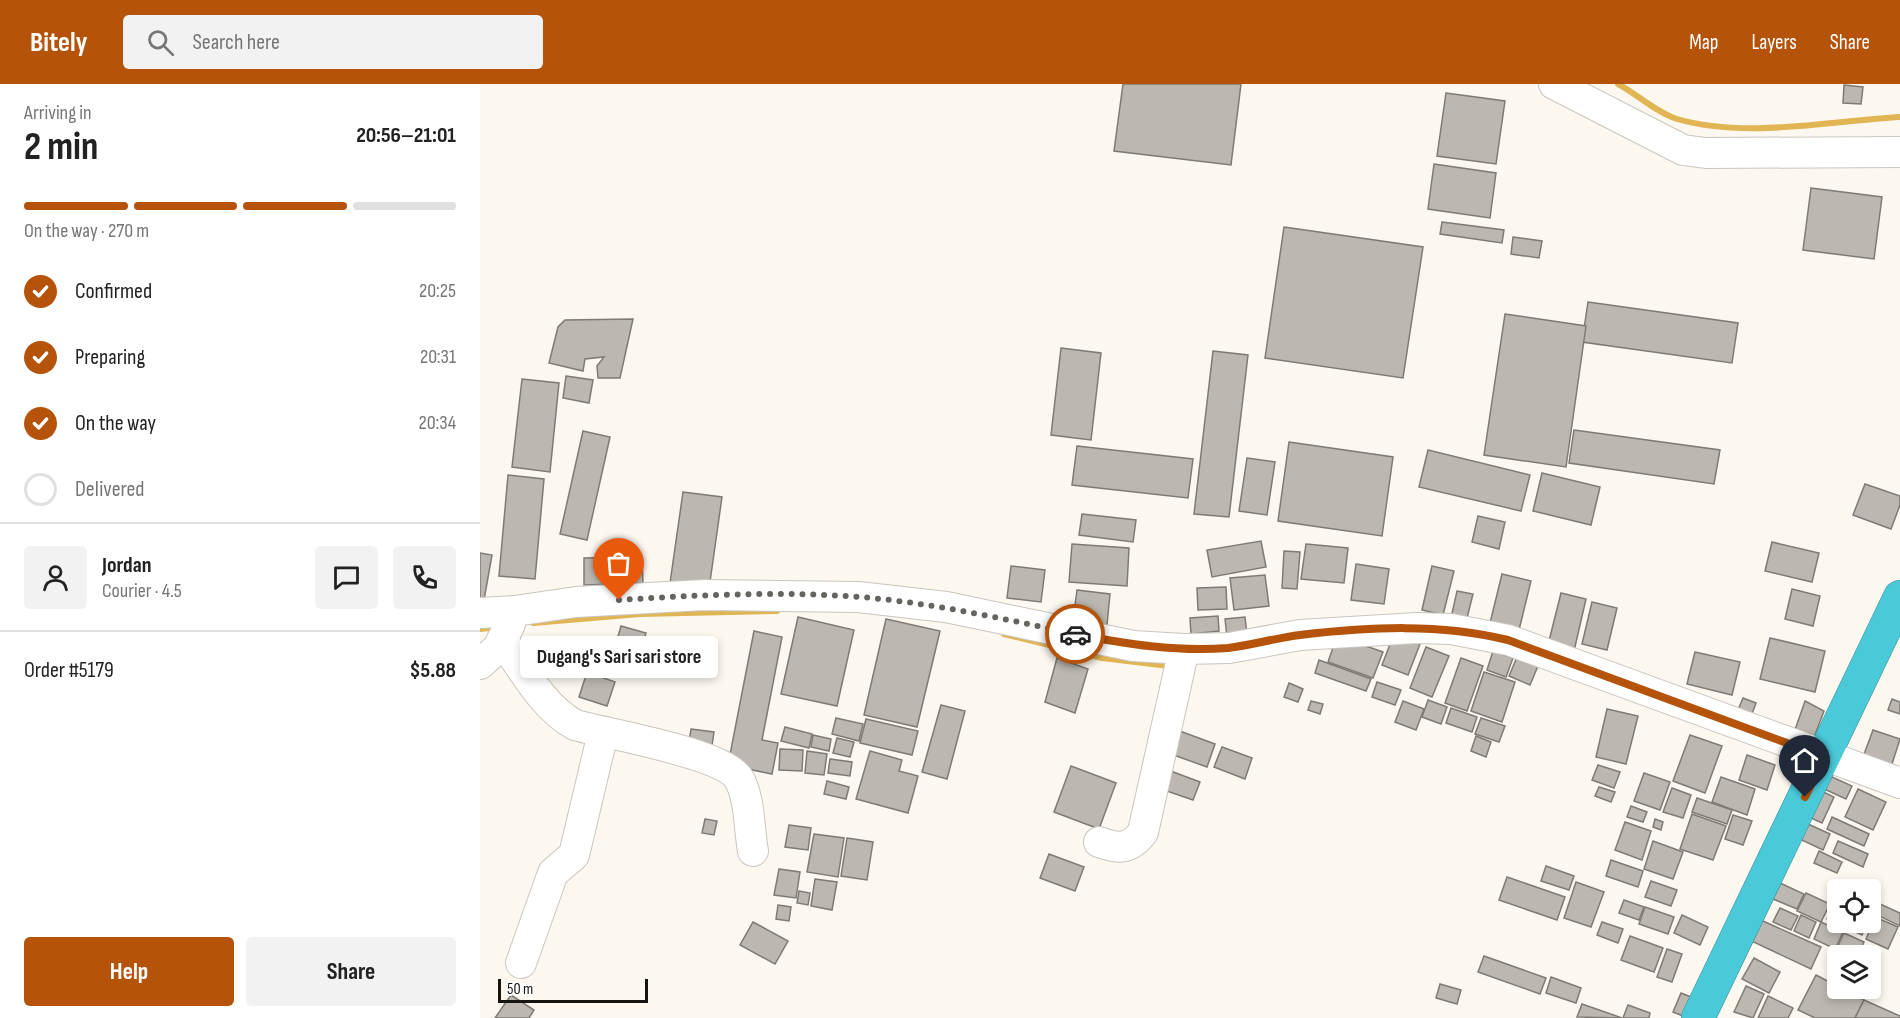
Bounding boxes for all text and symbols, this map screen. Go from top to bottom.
search box [123,15,543,69]
text: Bitely [30,26,87,59]
icon: search [144,26,177,59]
text: Search here [192,29,280,56]
text: Map [1689,30,1718,55]
text: Layers [1751,30,1797,55]
text: Share [1830,30,1870,55]
text: Arriving in [24,101,92,125]
text: 20:56–21:01 [356,122,456,149]
text: 2 min [24,124,98,171]
text: On the way · 270 m [24,219,149,243]
icon: check [24,275,57,308]
text: Confirmed [75,278,152,305]
text: 20:25 [419,279,456,303]
icon: check [24,341,57,374]
text: Preparing [75,344,145,371]
text: 20:31 [420,345,456,369]
icon: check [24,407,57,440]
text: On the way [75,410,156,437]
text: 20:34 [419,411,456,435]
text: Delivered [75,476,144,503]
pin [593,538,644,600]
button: person [24,546,87,609]
button: chat [315,546,378,609]
button: phone [393,546,456,609]
icon: bag [602,547,635,580]
text: Jordan [102,552,151,579]
text: Courier · 4.5 [102,579,182,603]
courier [1045,604,1105,664]
icon: car [1059,618,1092,651]
callout: Dugang's Sari sari store [520,636,718,678]
text: Dugang's Sari sari store [537,645,701,669]
text: Order #5179 [24,657,114,684]
text: $5.88 [409,657,456,684]
pin [1779,735,1830,797]
icon: home [1788,744,1821,777]
map controls [1827,879,1881,999]
button: locate [1827,879,1881,933]
button: Help [24,937,234,1006]
button: Share [246,937,456,1006]
button: layers [1827,945,1881,999]
scale bar [498,976,648,1004]
text: 50 m [507,980,533,999]

